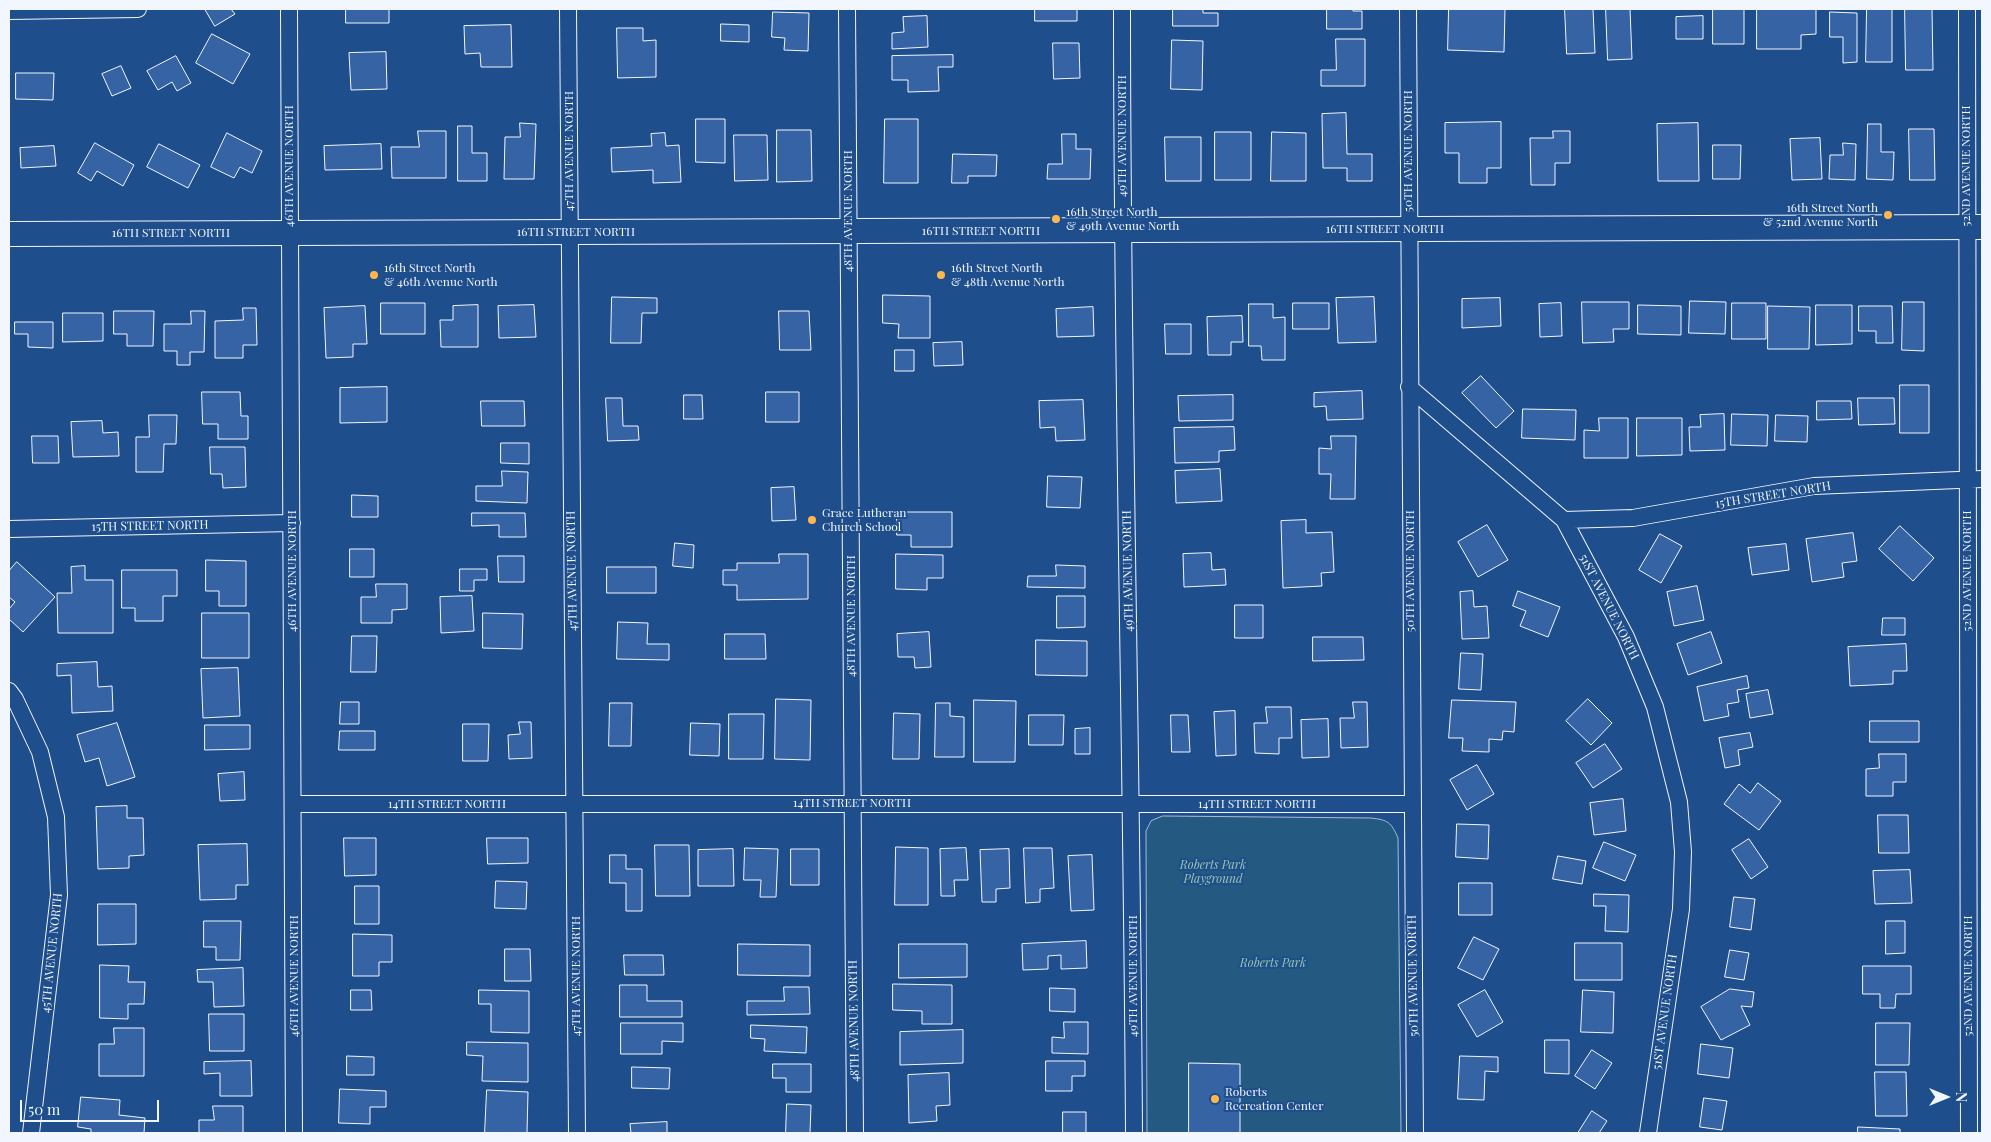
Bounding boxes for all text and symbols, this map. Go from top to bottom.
street label: 49TH AVENUE NORTH [1115,75,1129,197]
street label: 50TH AVENUE NORTH [1401,90,1415,212]
street label: 47TH AVENUE NORTH [562,91,576,211]
street label: 46TH AVENUE NORTH [282,105,296,227]
street label: 52ND AVENUE NORTH [1959,105,1973,227]
street label: 48TH AVENUE NORTH [841,150,855,272]
place label: 16th Street North & 52nd Avenue North [1763,201,1878,229]
place label: 16th Street North & 49th Avenue North [1066,205,1179,233]
marker: 16th Street North & 52nd Avenue North [1882,209,1894,221]
marker: 16th Street North & 49th Avenue North [1050,213,1062,225]
street label: 16TH STREET NORTH [1326,222,1444,236]
street label: 16TH STREET NORTH [922,224,1040,238]
street label: 16TH STREET NORTH [517,225,635,239]
street label: 16TH STREET NORTH [112,226,230,240]
place label: 16th Street North & 46th Avenue North [384,261,498,289]
place label: 16th Street North & 48th Avenue North [951,261,1065,289]
marker: 16th Street North & 46th Avenue North [368,269,380,281]
marker: 16th Street North & 48th Avenue North [935,269,947,281]
street label: 15TH STREET NORTH [1714,479,1832,511]
place label: Grace Lutheran Church School [822,506,907,534]
street label: 46TH AVENUE NORTH [285,510,299,632]
street label: 49TH AVENUE NORTH [1120,510,1136,632]
street label: 50TH AVENUE NORTH [1403,510,1417,632]
street label: 52ND AVENUE NORTH [1960,510,1974,632]
street label: 47TH AVENUE NORTH [564,511,580,631]
marker: Grace Lutheran Church School [806,514,818,526]
street label: 15TH STREET NORTH [91,518,209,534]
street label: 51ST AVENUE NORTH [1576,552,1642,662]
street label: 48TH AVENUE NORTH [844,555,858,677]
street label: 14TH STREET NORTH [793,796,911,810]
street label: 14TH STREET NORTH [388,797,506,811]
street label: 14TH STREET NORTH [1198,797,1316,811]
park label: Roberts Park Playground [1180,858,1246,886]
street label: 45TH AVENUE NORTH [39,892,65,1014]
street label: 46TH AVENUE NORTH [287,915,301,1037]
street label: 49TH AVENUE NORTH [1126,915,1140,1037]
street label: 50TH AVENUE NORTH [1405,915,1421,1037]
street label: 52ND AVENUE NORTH [1961,915,1975,1037]
street label: 47TH AVENUE NORTH [569,916,583,1036]
street label: 51ST AVENUE NORTH [1650,953,1680,1071]
park label: Roberts Park [1240,956,1306,970]
street label: 48TH AVENUE NORTH [846,960,862,1082]
north arrow [1921,1072,1971,1122]
place label: Roberts Recreation Center [1225,1085,1323,1113]
scale bar [22,1090,161,1122]
text: N [1952,1092,1971,1102]
marker: Roberts Recreation Center [1209,1093,1221,1105]
text: 50 m [28,1099,60,1119]

